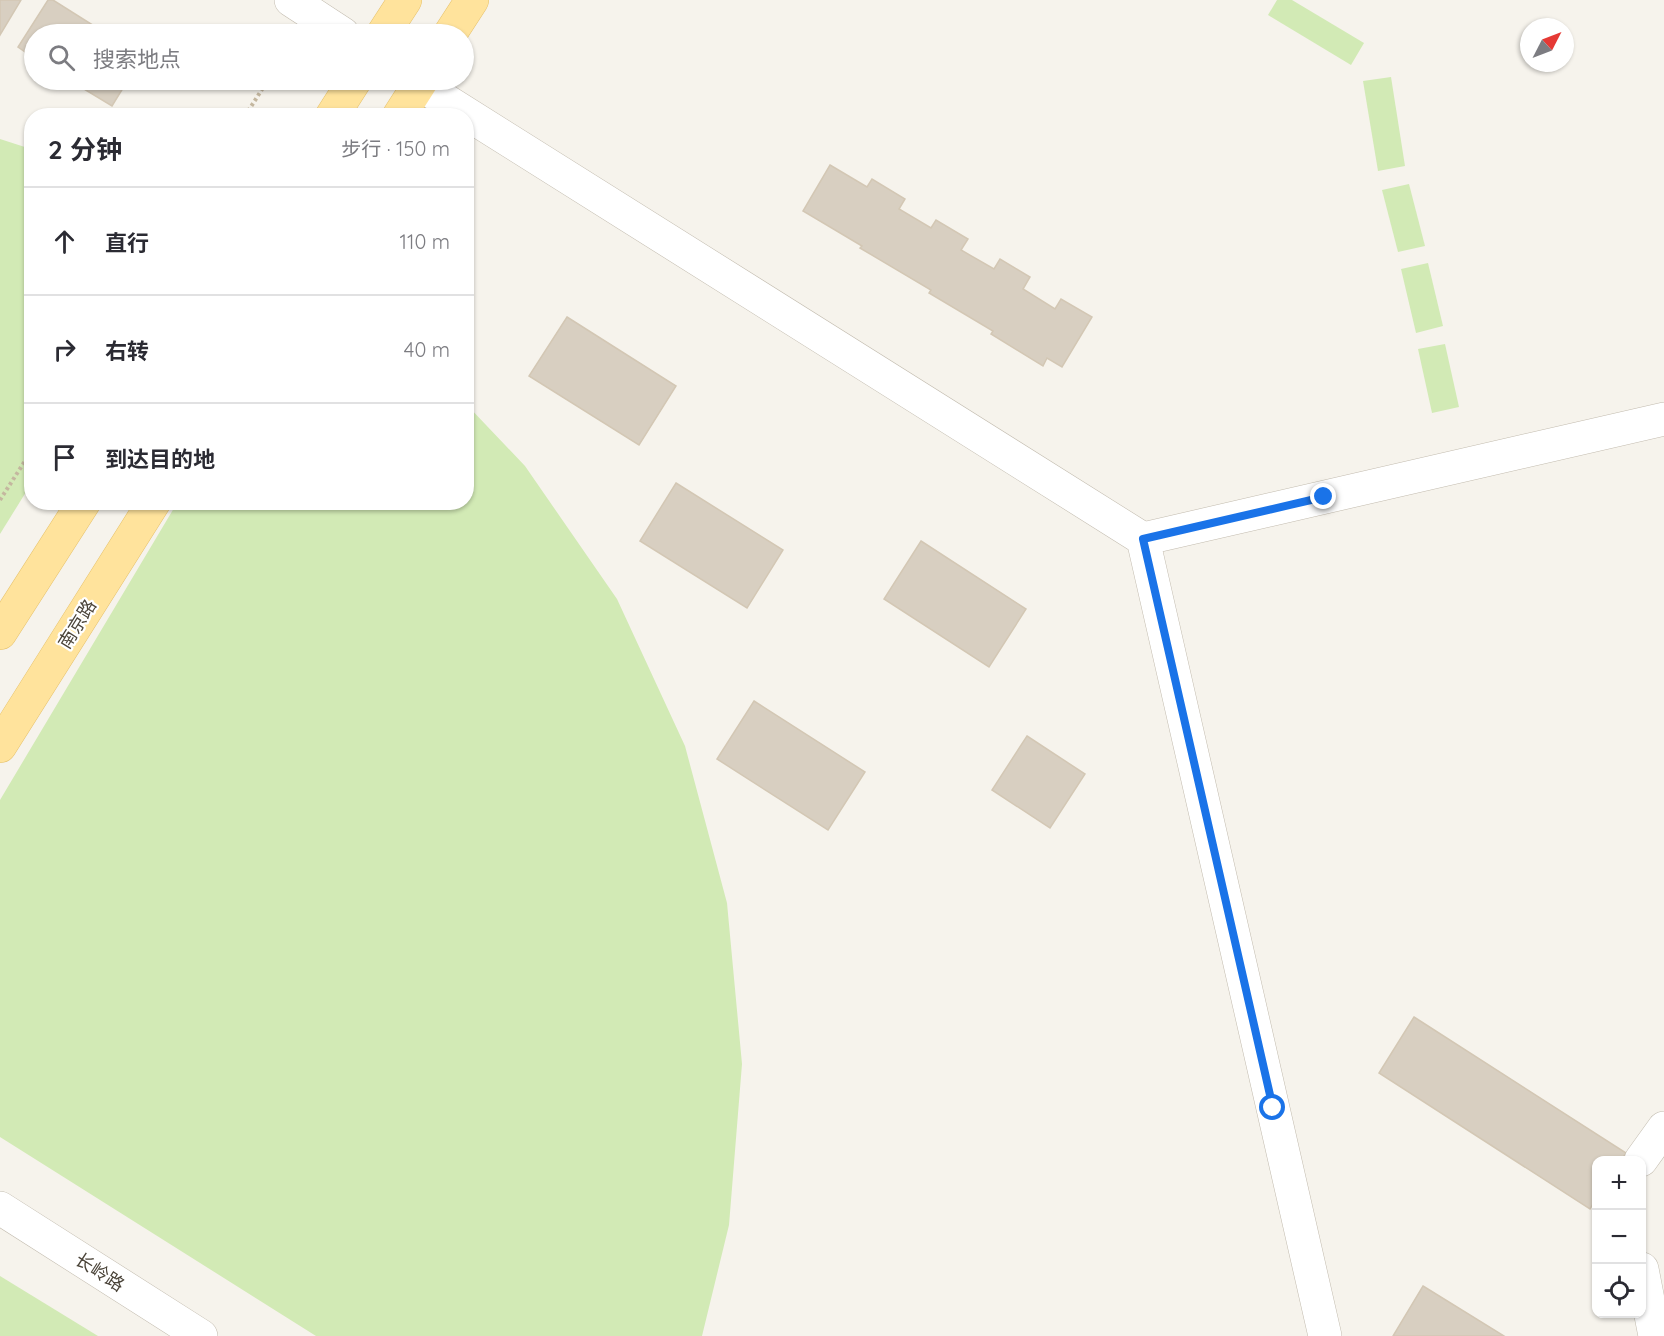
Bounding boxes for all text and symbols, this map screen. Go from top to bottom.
north arrow [1520,18,1574,72]
search box [24,24,474,90]
icon: search [45,41,78,74]
text: 搜索地点 [93,45,181,73]
text: 2 分钟 [48,133,122,166]
text: 步行 · 150 m [341,136,450,161]
icon: ahead [48,225,81,258]
text: 直行 [105,229,149,257]
text: 110 m [400,229,450,254]
icon: right [48,333,81,366]
text: 右转 [105,337,149,365]
text: 40 m [404,337,450,362]
icon: arrive [48,441,81,474]
text: 到达目的地 [105,445,215,473]
route end [1310,483,1336,509]
street label: 南京路 [53,595,101,653]
route start [1259,1094,1285,1120]
map controls [1592,1156,1646,1318]
button: + [1592,1156,1646,1210]
button: − [1592,1210,1646,1264]
street label: 长岭路 [71,1248,129,1296]
button: locate [1592,1264,1646,1318]

